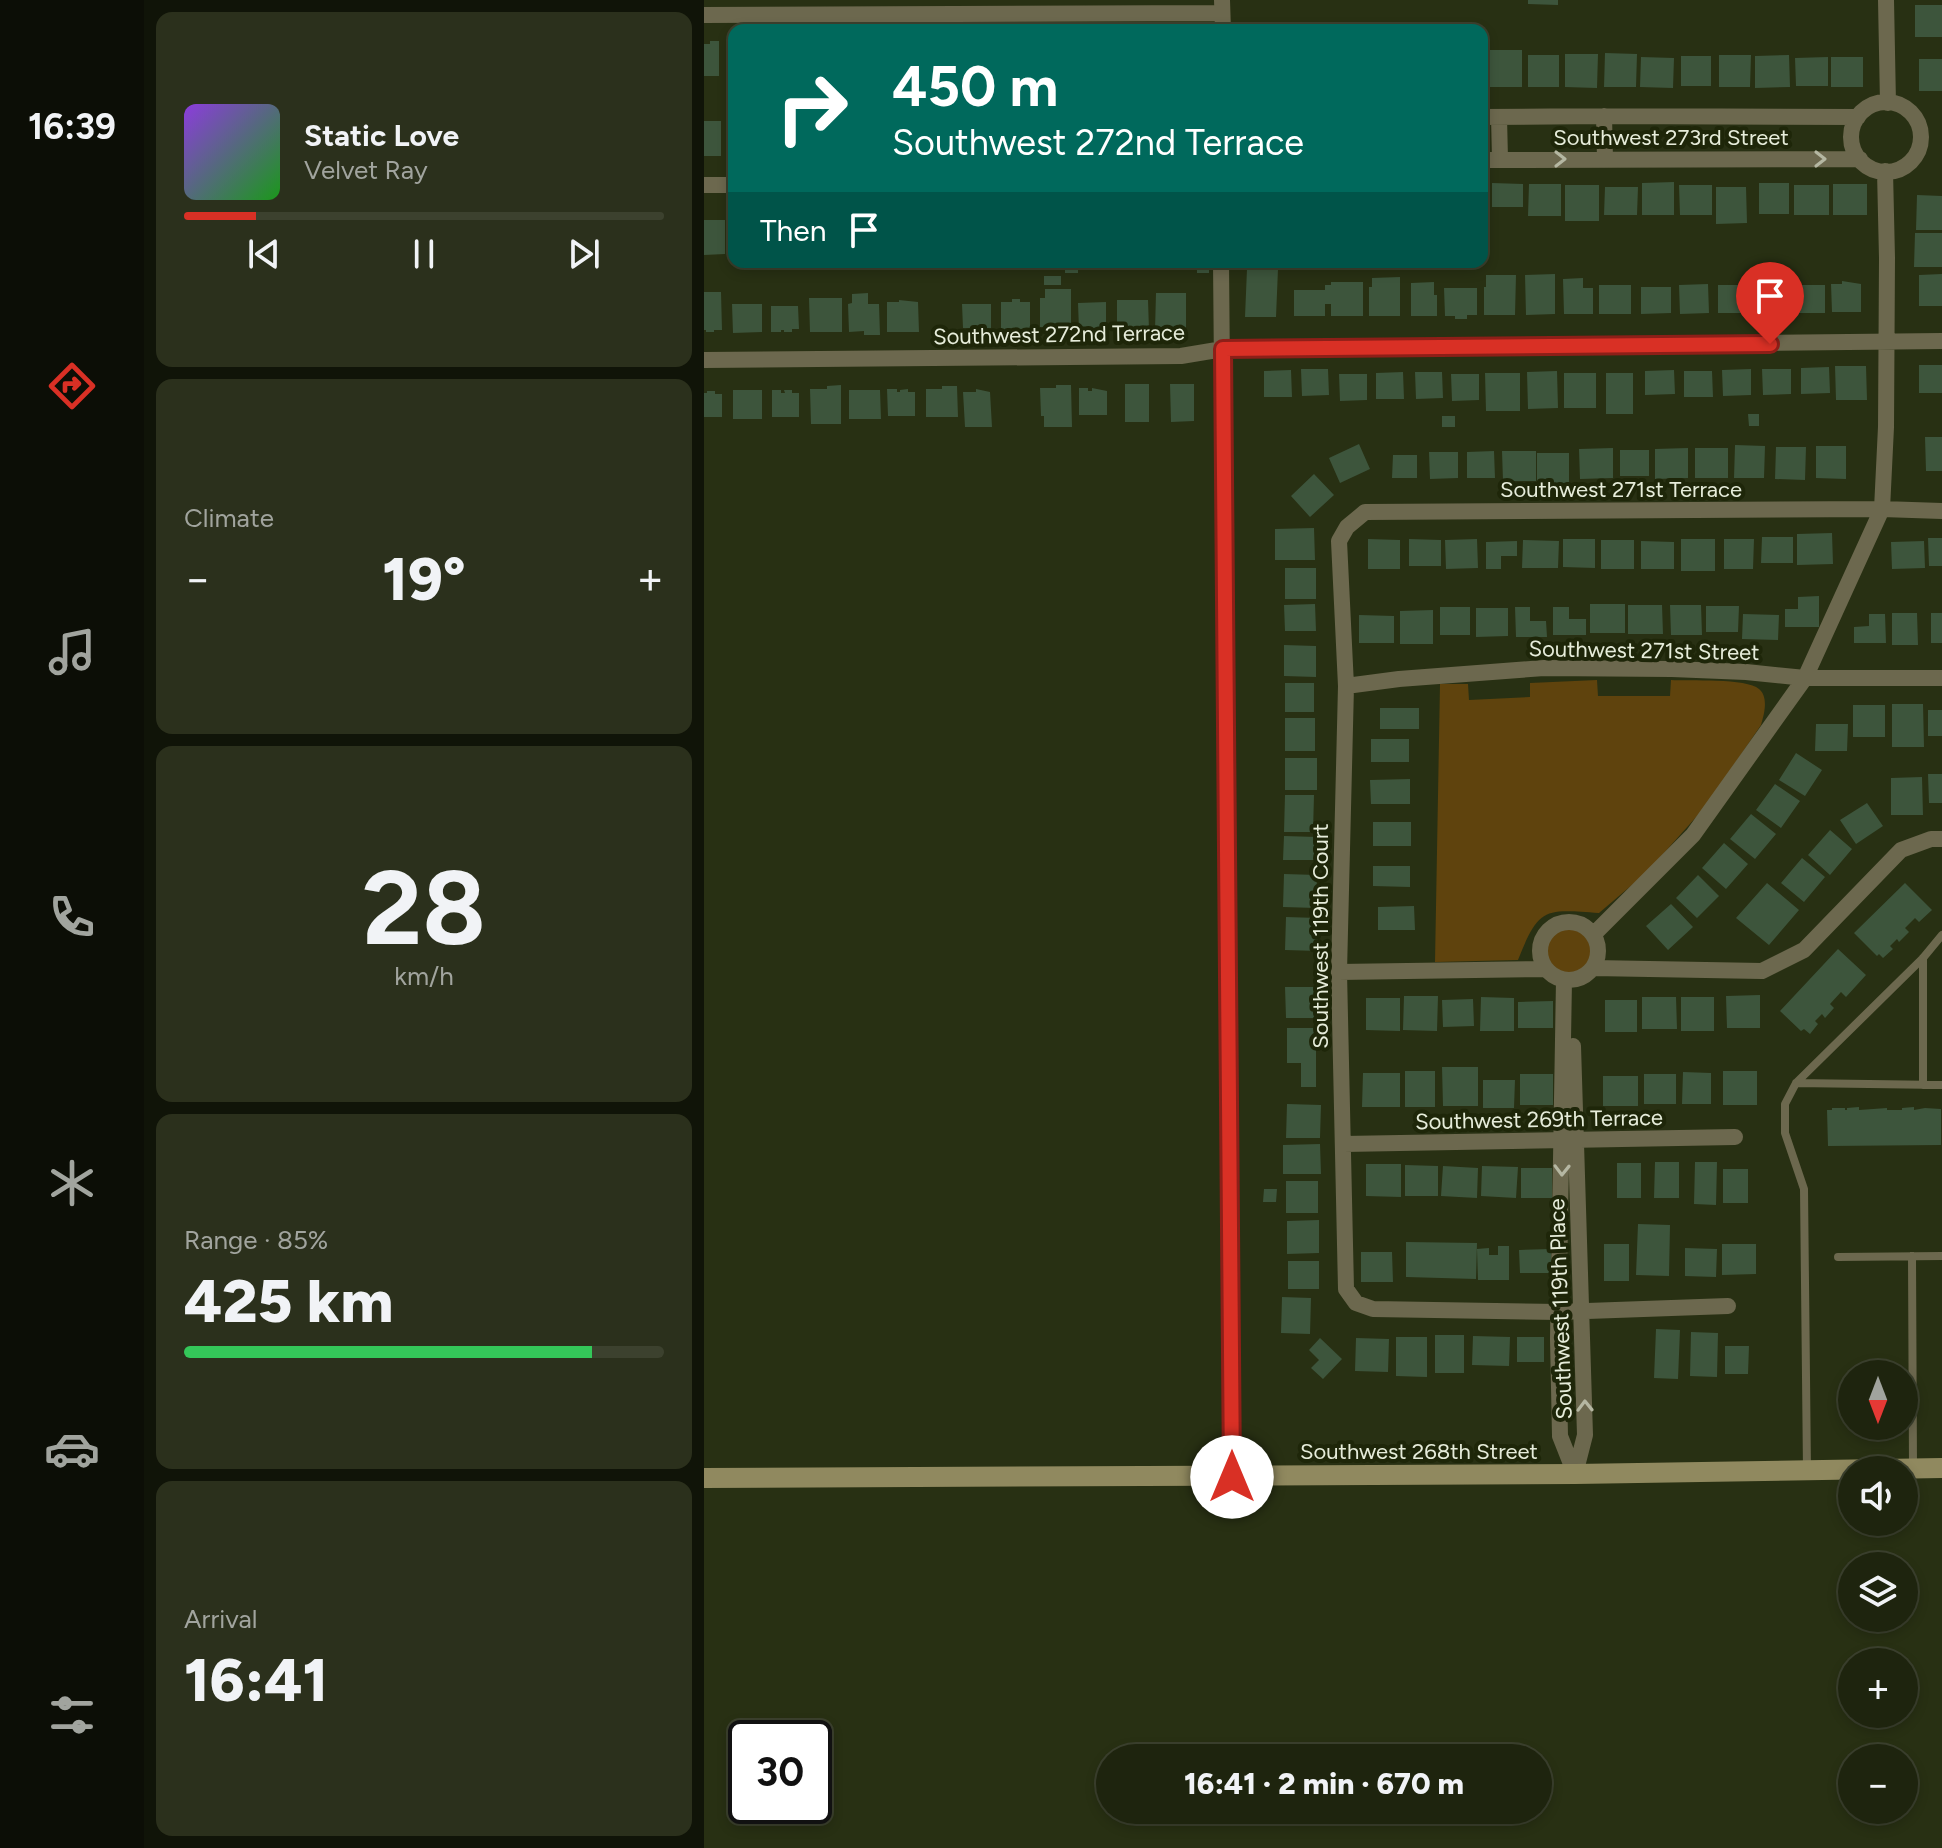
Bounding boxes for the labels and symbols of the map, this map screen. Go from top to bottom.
street label: Southwest 273rd Street [1553,124,1789,151]
one-way arrow [1554,150,1567,168]
one-way arrow [1814,150,1827,168]
pin [1736,262,1804,344]
street label: Southwest 272nd Terrace [933,319,1185,350]
street label: Southwest 271st Terrace [1500,476,1742,503]
street label: Southwest 271st Street [1528,635,1760,666]
street label: Southwest 119th Court [1307,823,1334,1049]
street label: Southwest 269th Terrace [1415,1104,1663,1135]
one-way arrow [1553,1164,1571,1177]
street label: Southwest 119th Place [1543,1198,1578,1420]
north arrow [1838,1360,1918,1440]
one-way arrow [1576,1399,1593,1412]
position arrow [1190,1435,1274,1519]
street label: Southwest 268th Street [1300,1438,1538,1465]
speed limit sign: 30 [728,1720,832,1824]

